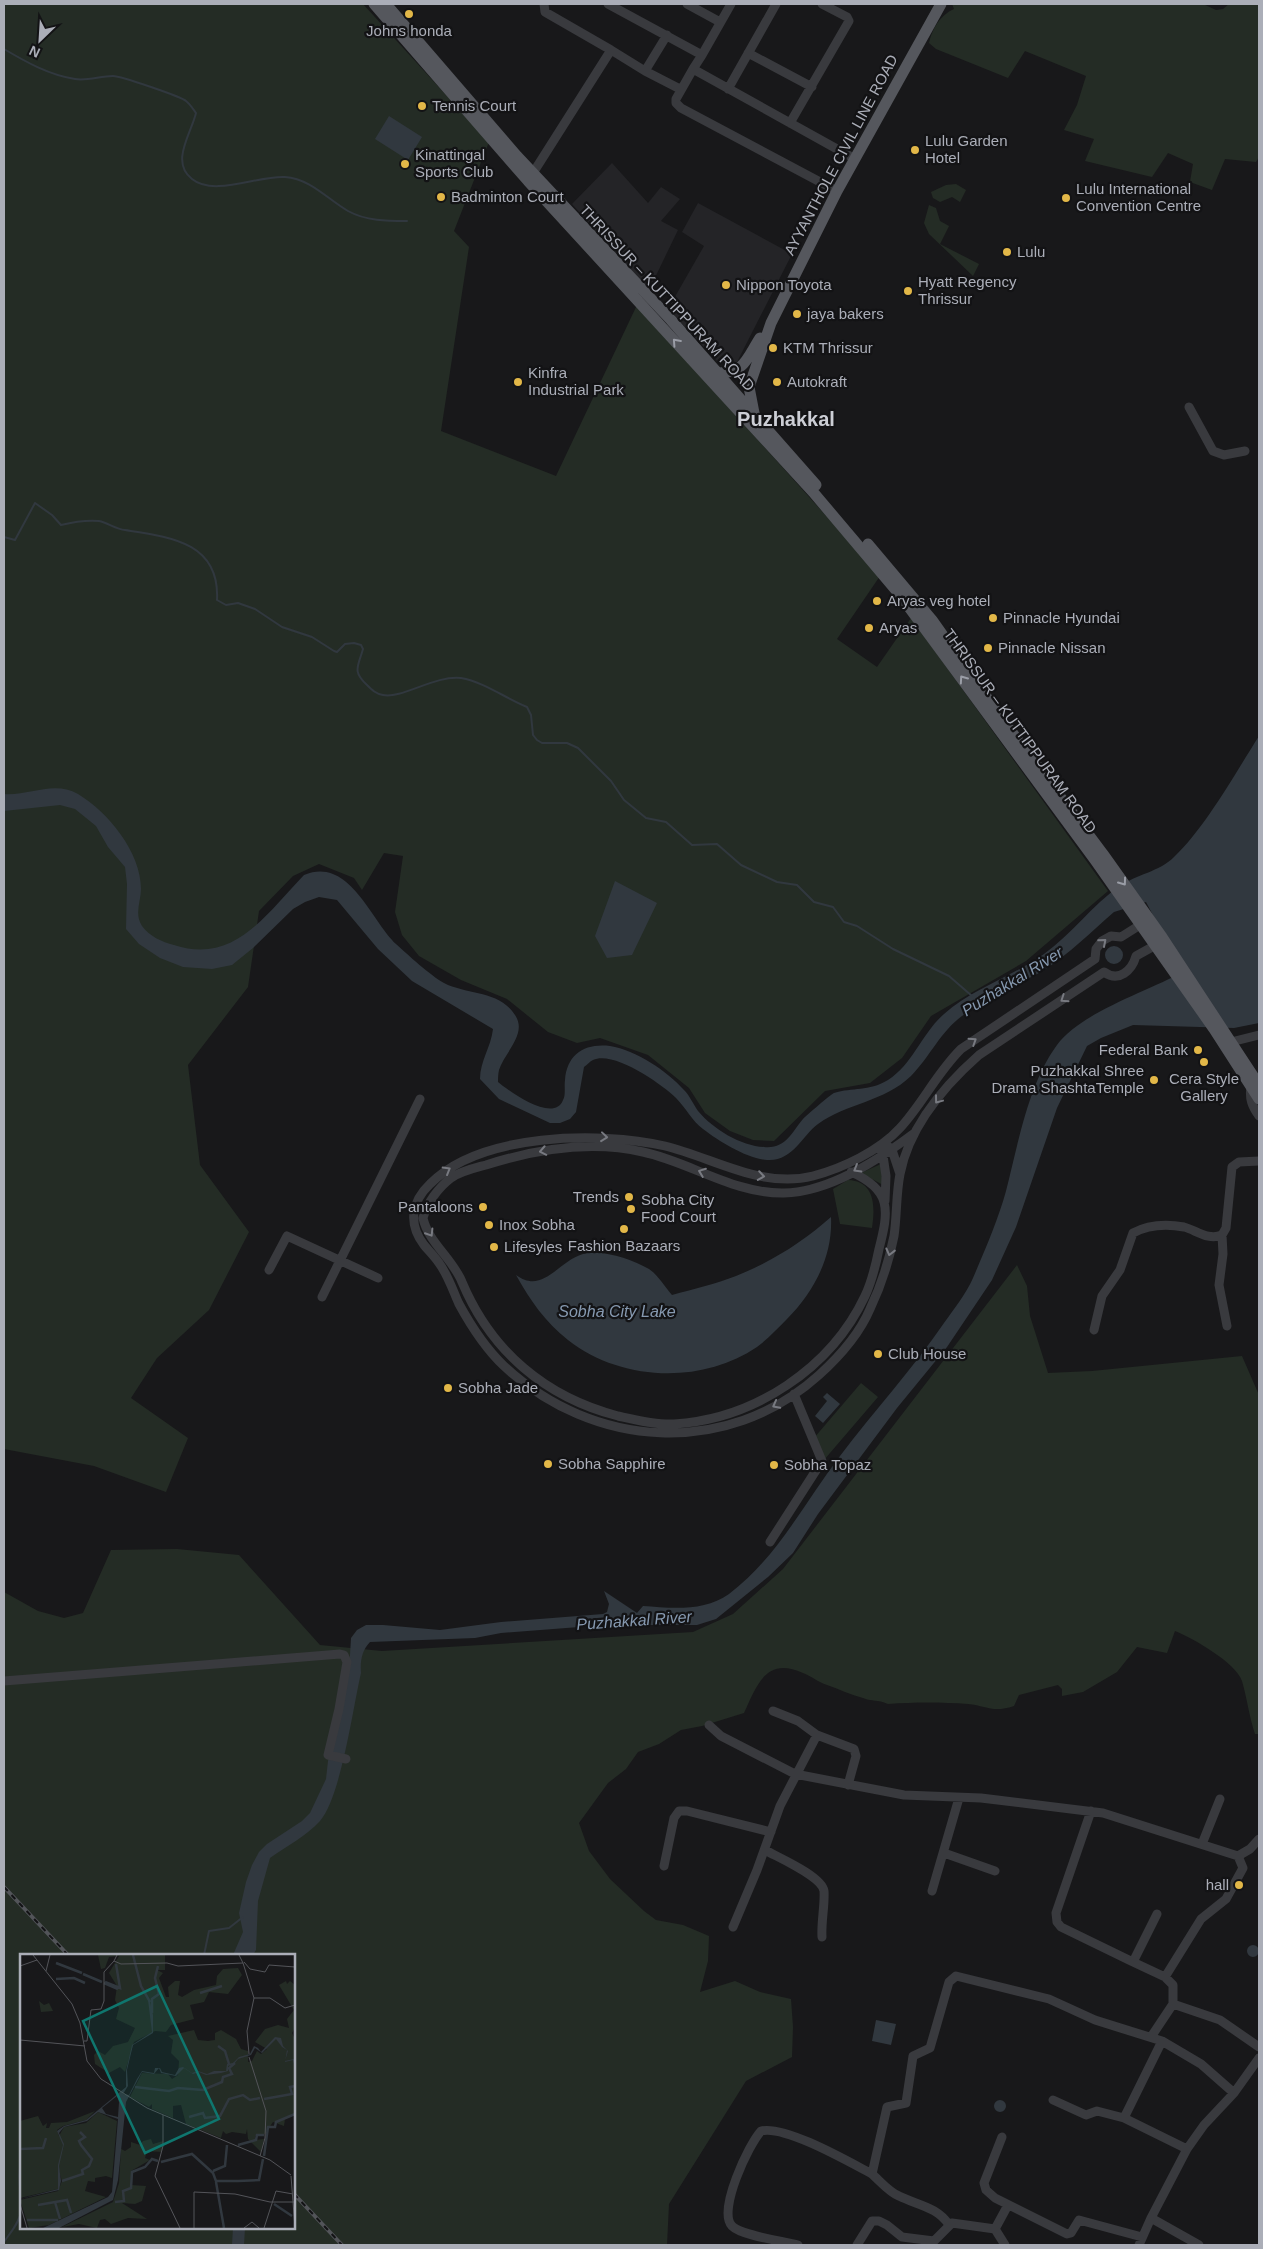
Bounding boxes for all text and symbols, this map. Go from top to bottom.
marker: Johns honda [403,8,415,20]
north arrow [15,15,65,65]
place label: Johns honda [366,22,453,39]
text: N [27,42,42,61]
street label: AYYANTHOLE CIVIL LINE ROAD [780,51,901,258]
place label: Tennis Court [432,97,517,114]
marker: Tennis Court [416,100,428,112]
place label: Lulu Garden Hotel [925,132,1008,166]
marker: Lulu Garden Hotel [909,144,921,156]
place label: Kinattingal Sports Club [415,146,493,180]
marker: Kinattingal Sports Club [399,158,411,170]
place label: Lulu International Convention Centre [1076,180,1201,214]
place label: Badminton Court [451,188,564,205]
marker: Badminton Court [435,191,447,203]
marker: Lulu International Convention Centre [1060,192,1072,204]
street label: THRISSUR – KUTTIPPURAM ROAD [576,201,758,394]
place label: Lulu [1017,243,1045,260]
marker: Lulu [1001,246,1013,258]
place label: Hyatt Regency Thrissur [918,273,1017,307]
place label: Nippon Toyota [736,276,832,293]
marker: Nippon Toyota [720,279,732,291]
marker: Hyatt Regency Thrissur [902,285,914,297]
place label: jaya bakers [806,305,884,322]
marker: jaya bakers [791,308,803,320]
one-way arrow [673,339,682,348]
place label: KTM Thrissur [783,339,873,356]
marker: KTM Thrissur [767,342,779,354]
place label: Kinfra Industrial Park [528,364,624,398]
place label: Autokraft [787,373,848,390]
marker: Kinfra Industrial Park [512,376,524,388]
marker: Autokraft [771,376,783,388]
district label: Puzhakkal [737,408,835,430]
place label: Aryas veg hotel [887,592,990,609]
marker: Aryas veg hotel [871,595,883,607]
place label: Pinnacle Hyundai [1003,609,1120,626]
marker: Pinnacle Hyundai [987,612,999,624]
place label: Aryas [879,619,917,636]
marker: Aryas [863,622,875,634]
street label: THRISSUR – KUTTIPPURAM ROAD [941,625,1100,836]
place label: Pinnacle Nissan [998,639,1106,656]
marker: Pinnacle Nissan [982,642,994,654]
one-way arrow [960,675,969,685]
one-way arrow [1117,877,1127,886]
one-way arrow [1098,939,1107,948]
water label: Puzhakkal River [959,943,1066,1019]
one-way arrow [1060,993,1069,1002]
one-way arrow [968,1038,977,1048]
place label: Federal Bank [1099,1041,1188,1058]
marker: Federal Bank [1192,1044,1204,1056]
marker: Cera Style Gallery [1198,1056,1210,1068]
place label: Puzhakkal Shree Drama ShashtaTemple [991,1062,1144,1096]
place label: Cera Style Gallery [1169,1070,1239,1104]
marker: Puzhakkal Shree Drama ShashtaTemple [1148,1074,1160,1086]
one-way arrow [935,1094,944,1104]
one-way arrow [600,1131,608,1142]
one-way arrow [539,1145,548,1155]
one-way arrow [853,1163,862,1173]
one-way arrow [442,1167,451,1177]
one-way arrow [698,1168,707,1179]
one-way arrow [757,1170,765,1181]
place label: Trends [573,1188,619,1205]
marker: Trends [623,1191,635,1203]
place label: Sobha City Food Court [641,1191,717,1225]
place label: Pantaloons [398,1198,473,1215]
marker: Pantaloons [477,1201,489,1213]
marker: Sobha City Food Court [625,1203,637,1215]
place label: Inox Sobha [499,1216,576,1233]
marker: Inox Sobha [483,1219,495,1231]
marker: Fashion Bazaars [618,1223,630,1235]
one-way arrow [423,1228,433,1237]
place label: Fashion Bazaars [568,1237,680,1254]
place label: Lifesyles [504,1238,562,1255]
marker: Lifesyles [488,1241,500,1253]
one-way arrow [885,1247,896,1256]
water label: Sobha City Lake [558,1303,676,1320]
place label: Club House [888,1345,966,1362]
marker: Club House [872,1348,884,1360]
place label: Sobha Jade [458,1379,538,1396]
marker: Sobha Jade [442,1382,454,1394]
one-way arrow [773,1399,782,1409]
place label: Sobha Sapphire [558,1455,666,1472]
place label: Sobha Topaz [784,1456,871,1473]
marker: Sobha Sapphire [542,1458,554,1470]
marker: Sobha Topaz [768,1459,780,1471]
water label: Puzhakkal River [576,1608,693,1633]
place label: hall [1206,1876,1229,1893]
marker: hall [1233,1879,1245,1891]
inset map [20,1954,295,2229]

